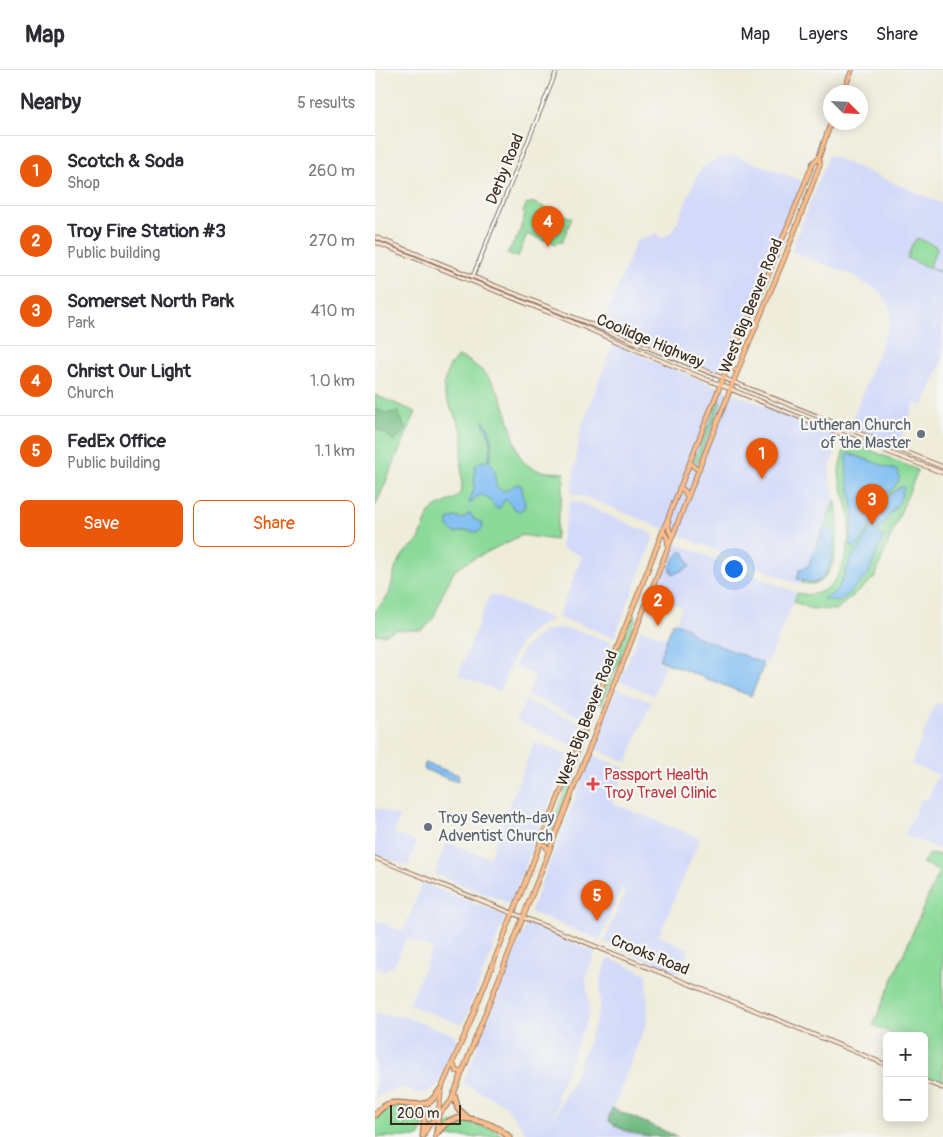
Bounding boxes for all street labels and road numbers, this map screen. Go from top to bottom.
street label: Derby Road [482,131,528,207]
street label: West Big Beaver Road [715,236,787,376]
street label: Coolidge Highway [593,309,707,373]
street label: West Big Beaver Road [552,647,622,789]
street label: Crooks Road [608,930,692,980]

